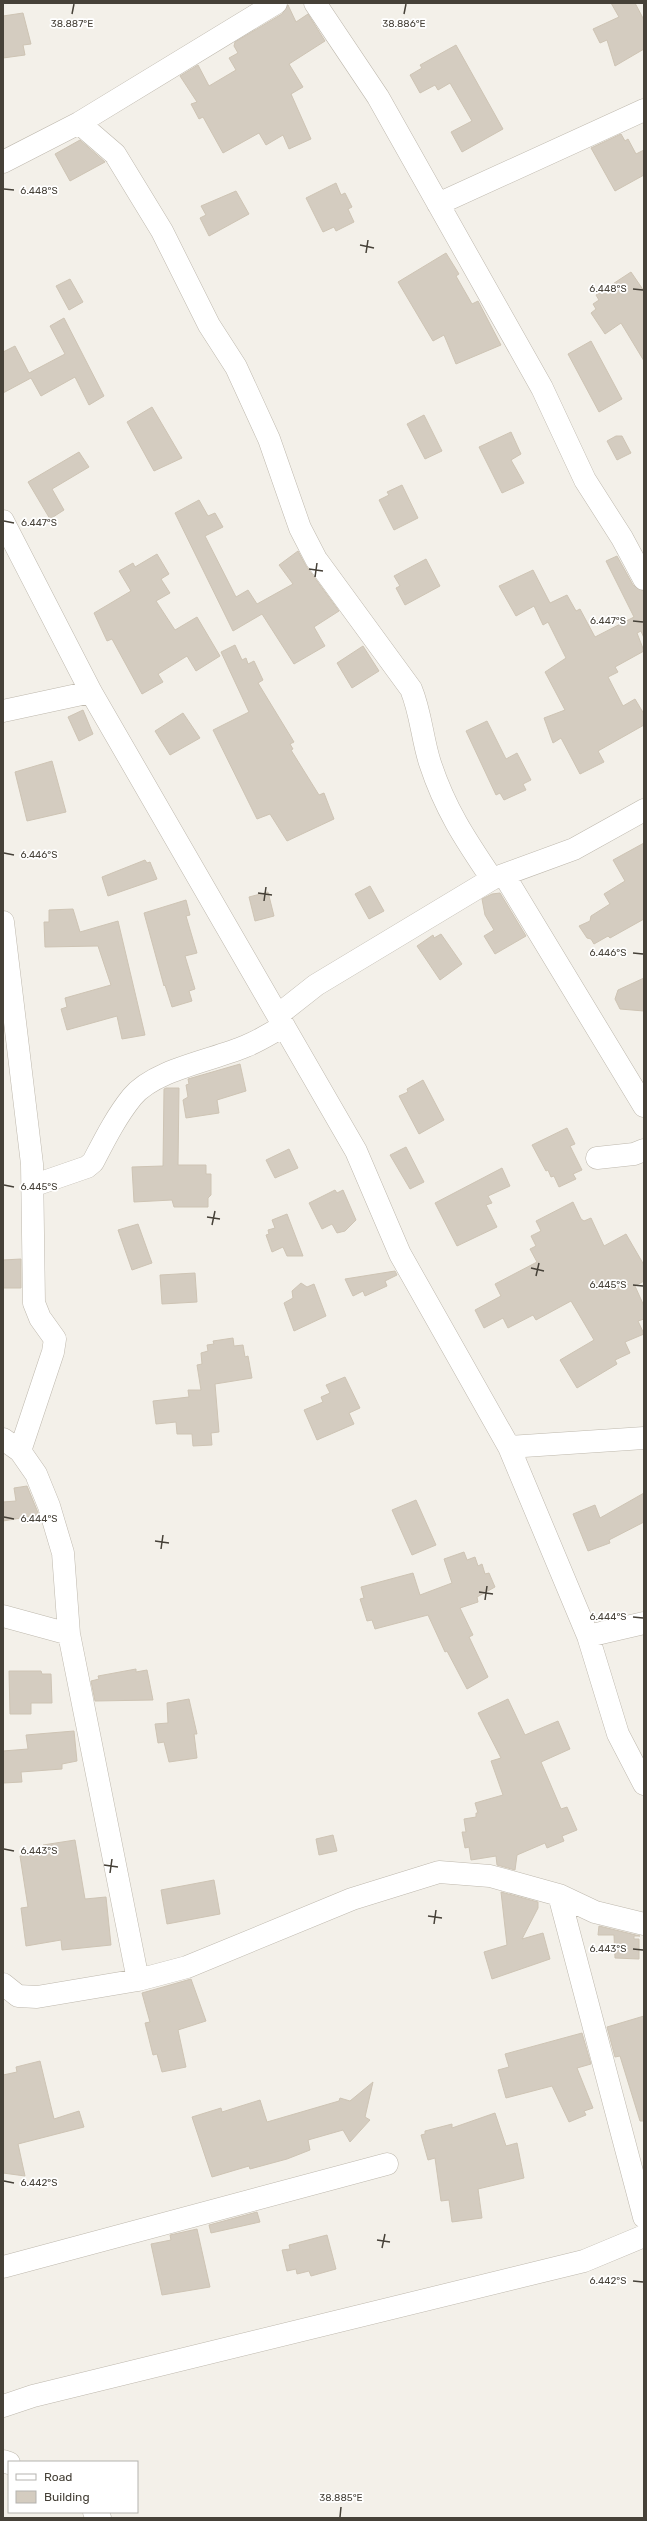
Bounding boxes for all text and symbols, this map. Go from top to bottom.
text: 38.887°E [51,18,93,30]
text: 38.886°E [382,18,426,30]
text: 6.448°S [20,185,58,197]
text: 6.448°S [589,283,627,295]
text: 6.447°S [21,517,57,529]
text: 6.447°S [590,615,626,627]
text: 6.446°S [21,849,57,861]
text: 6.446°S [590,947,626,959]
text: 6.445°S [21,1181,57,1193]
text: 6.445°S [590,1279,626,1291]
text: 6.444°S [20,1513,58,1525]
text: 6.444°S [589,1611,627,1623]
text: 6.443°S [21,1845,57,1857]
text: 6.443°S [590,1943,626,1955]
text: 6.442°S [21,2177,57,2189]
text: 6.442°S [590,2275,626,2287]
legend [8,2461,138,2513]
text: Road [44,2470,72,2484]
text: Building [44,2490,90,2504]
text: 38.885°E [319,2492,363,2504]

